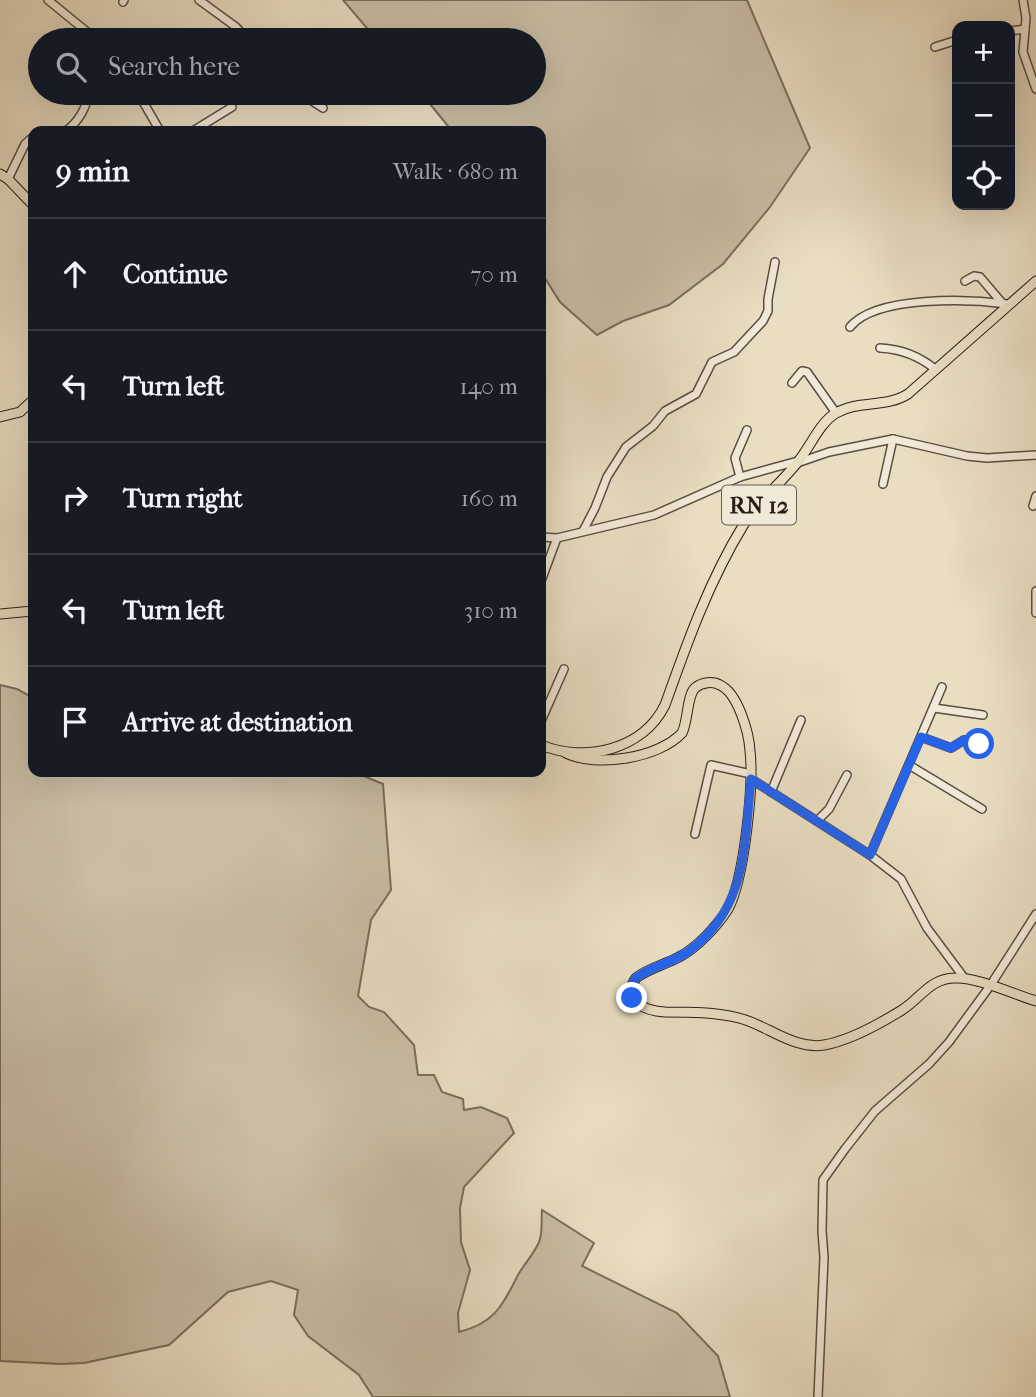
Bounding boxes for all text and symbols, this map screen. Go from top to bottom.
map controls [952,21,1015,210]
button: + [952,21,1015,84]
search box [28,28,546,105]
icon: search [52,48,90,86]
text: Search here [108,51,240,82]
button: − [952,84,1015,147]
button: locate [952,147,1015,210]
text: 9 min [56,154,129,189]
text: Walk · 680 m [393,158,518,185]
icon: ahead [56,255,94,293]
text: Continue [123,259,228,290]
text: 70 m [470,261,518,288]
icon: left [56,367,94,405]
text: Turn left [123,371,224,402]
text: 140 m [459,373,518,400]
icon: right [56,479,94,517]
text: Turn right [123,483,243,514]
text: 160 m [461,485,518,512]
road number: RN 12 [722,485,796,524]
icon: left [56,591,94,629]
text: Turn left [123,595,224,626]
text: 310 m [464,597,518,624]
icon: arrive [56,703,94,741]
text: Arrive at destination [123,707,353,738]
route start [963,728,994,759]
route end [616,982,647,1013]

